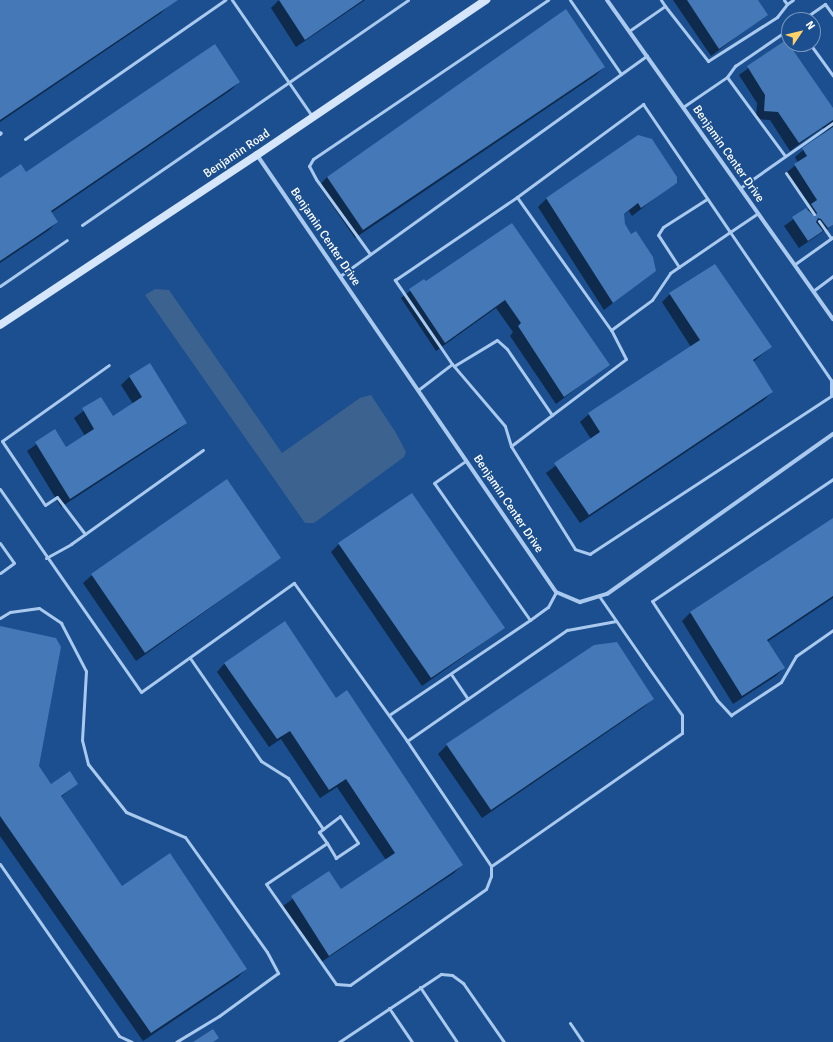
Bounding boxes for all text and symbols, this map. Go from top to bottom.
north arrow [781,12,821,52]
text: N [803,19,818,32]
street label: Benjamin Center Drive [689,103,767,205]
street label: Benjamin Road [201,127,273,181]
street label: Benjamin Center Drive [287,185,363,289]
street label: Benjamin Center Drive [470,452,546,556]

